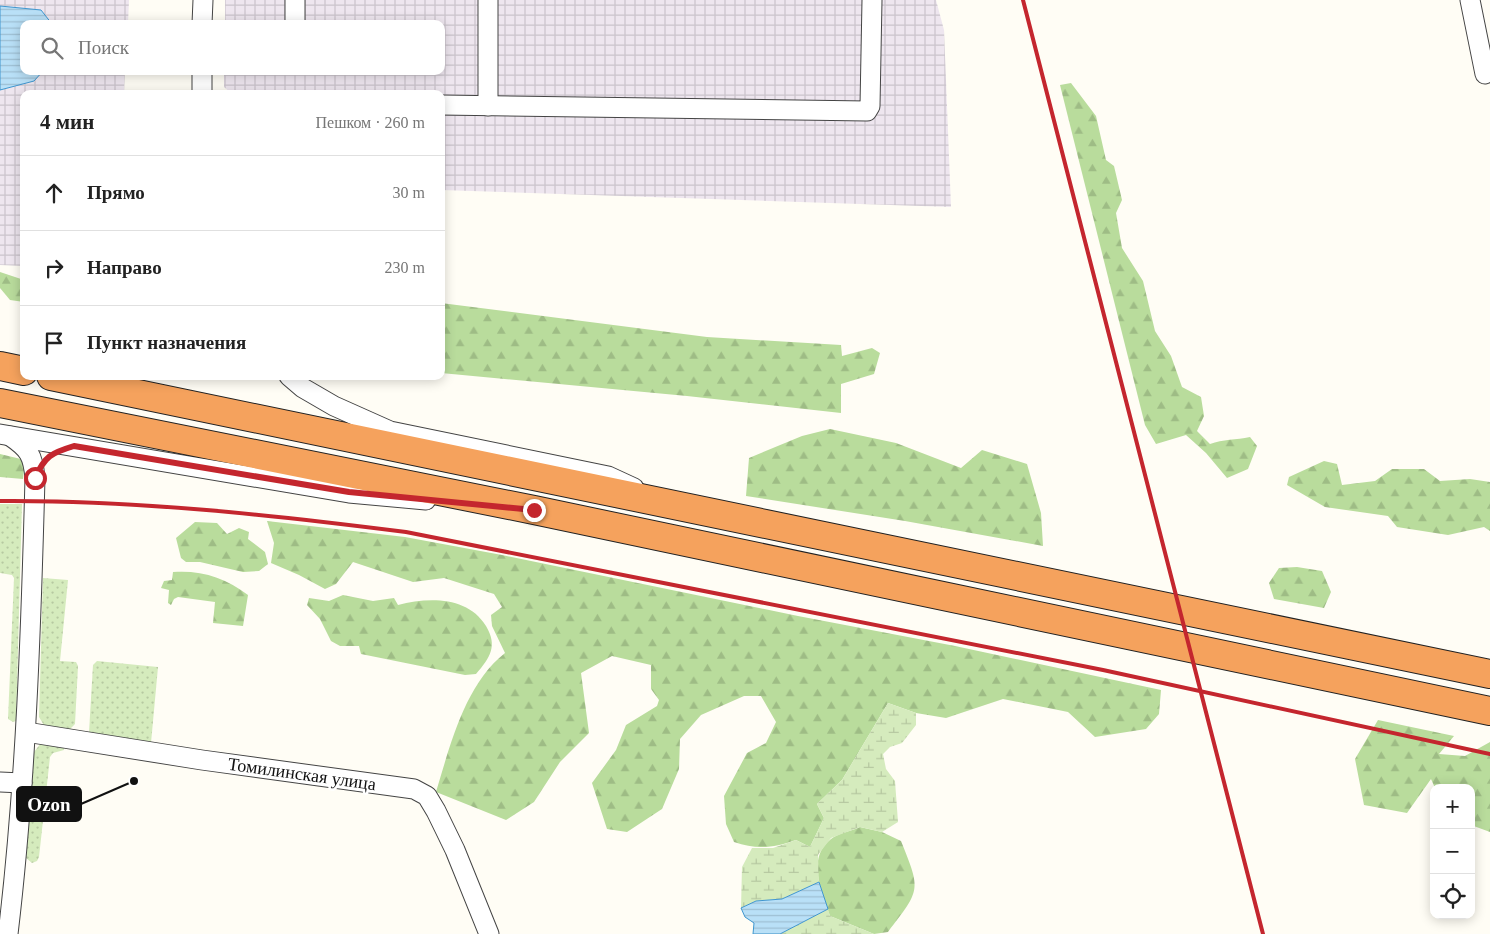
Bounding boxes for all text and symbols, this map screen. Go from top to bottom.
search box [20,20,445,75]
icon: search [38,34,66,62]
text: Поиск [78,37,129,58]
text: 4 мин [40,110,94,134]
text: Пешком · 260 m [315,114,425,131]
icon: ahead [40,179,68,207]
text: Прямо [87,182,145,203]
text: 30 m [393,184,425,201]
icon: right [40,254,68,282]
text: Направо [87,257,162,278]
text: 230 m [385,259,425,276]
icon: arrive [40,329,68,357]
text: Пункт назначения [87,332,246,353]
route start [24,467,47,490]
route end [523,499,546,522]
street label: Томилинская улица [227,754,377,794]
map controls [1430,784,1475,919]
button: + [1430,784,1475,829]
callout: Ozon [17,787,81,821]
text: Ozon [27,794,71,815]
button: − [1430,829,1475,874]
button: locate [1430,874,1475,919]

